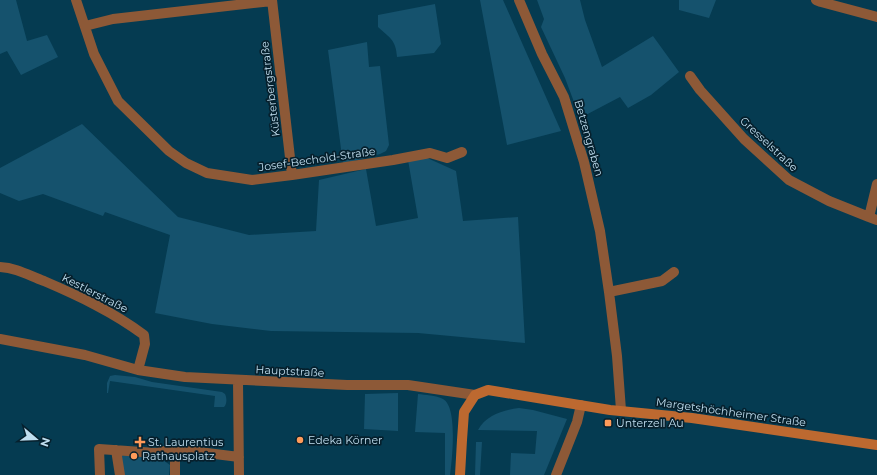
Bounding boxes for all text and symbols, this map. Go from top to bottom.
street label: Küsterbergstraße [257,40,283,137]
street label: Betzengraben [571,98,607,178]
street label: Gresselstraße [737,114,801,175]
street label: Josef-Bechold-Straße [257,144,377,174]
street label: Kestlerstraße [60,270,131,316]
street label: Hauptstraße [255,362,325,380]
street label: Margetshöchheimer Straße [655,395,807,430]
place label: Unterzell Au [616,416,684,430]
marker: Unterzell Au [603,418,613,428]
north arrow [16,419,56,459]
place label: Edeka Körner [308,433,383,447]
place label: St. Laurentius [148,435,224,449]
marker: Edeka Körner [295,435,305,445]
text: N [37,436,54,449]
marker: St. Laurentius [135,437,145,447]
place label: Rathausplatz [142,449,215,463]
marker: Rathausplatz [129,451,139,461]

